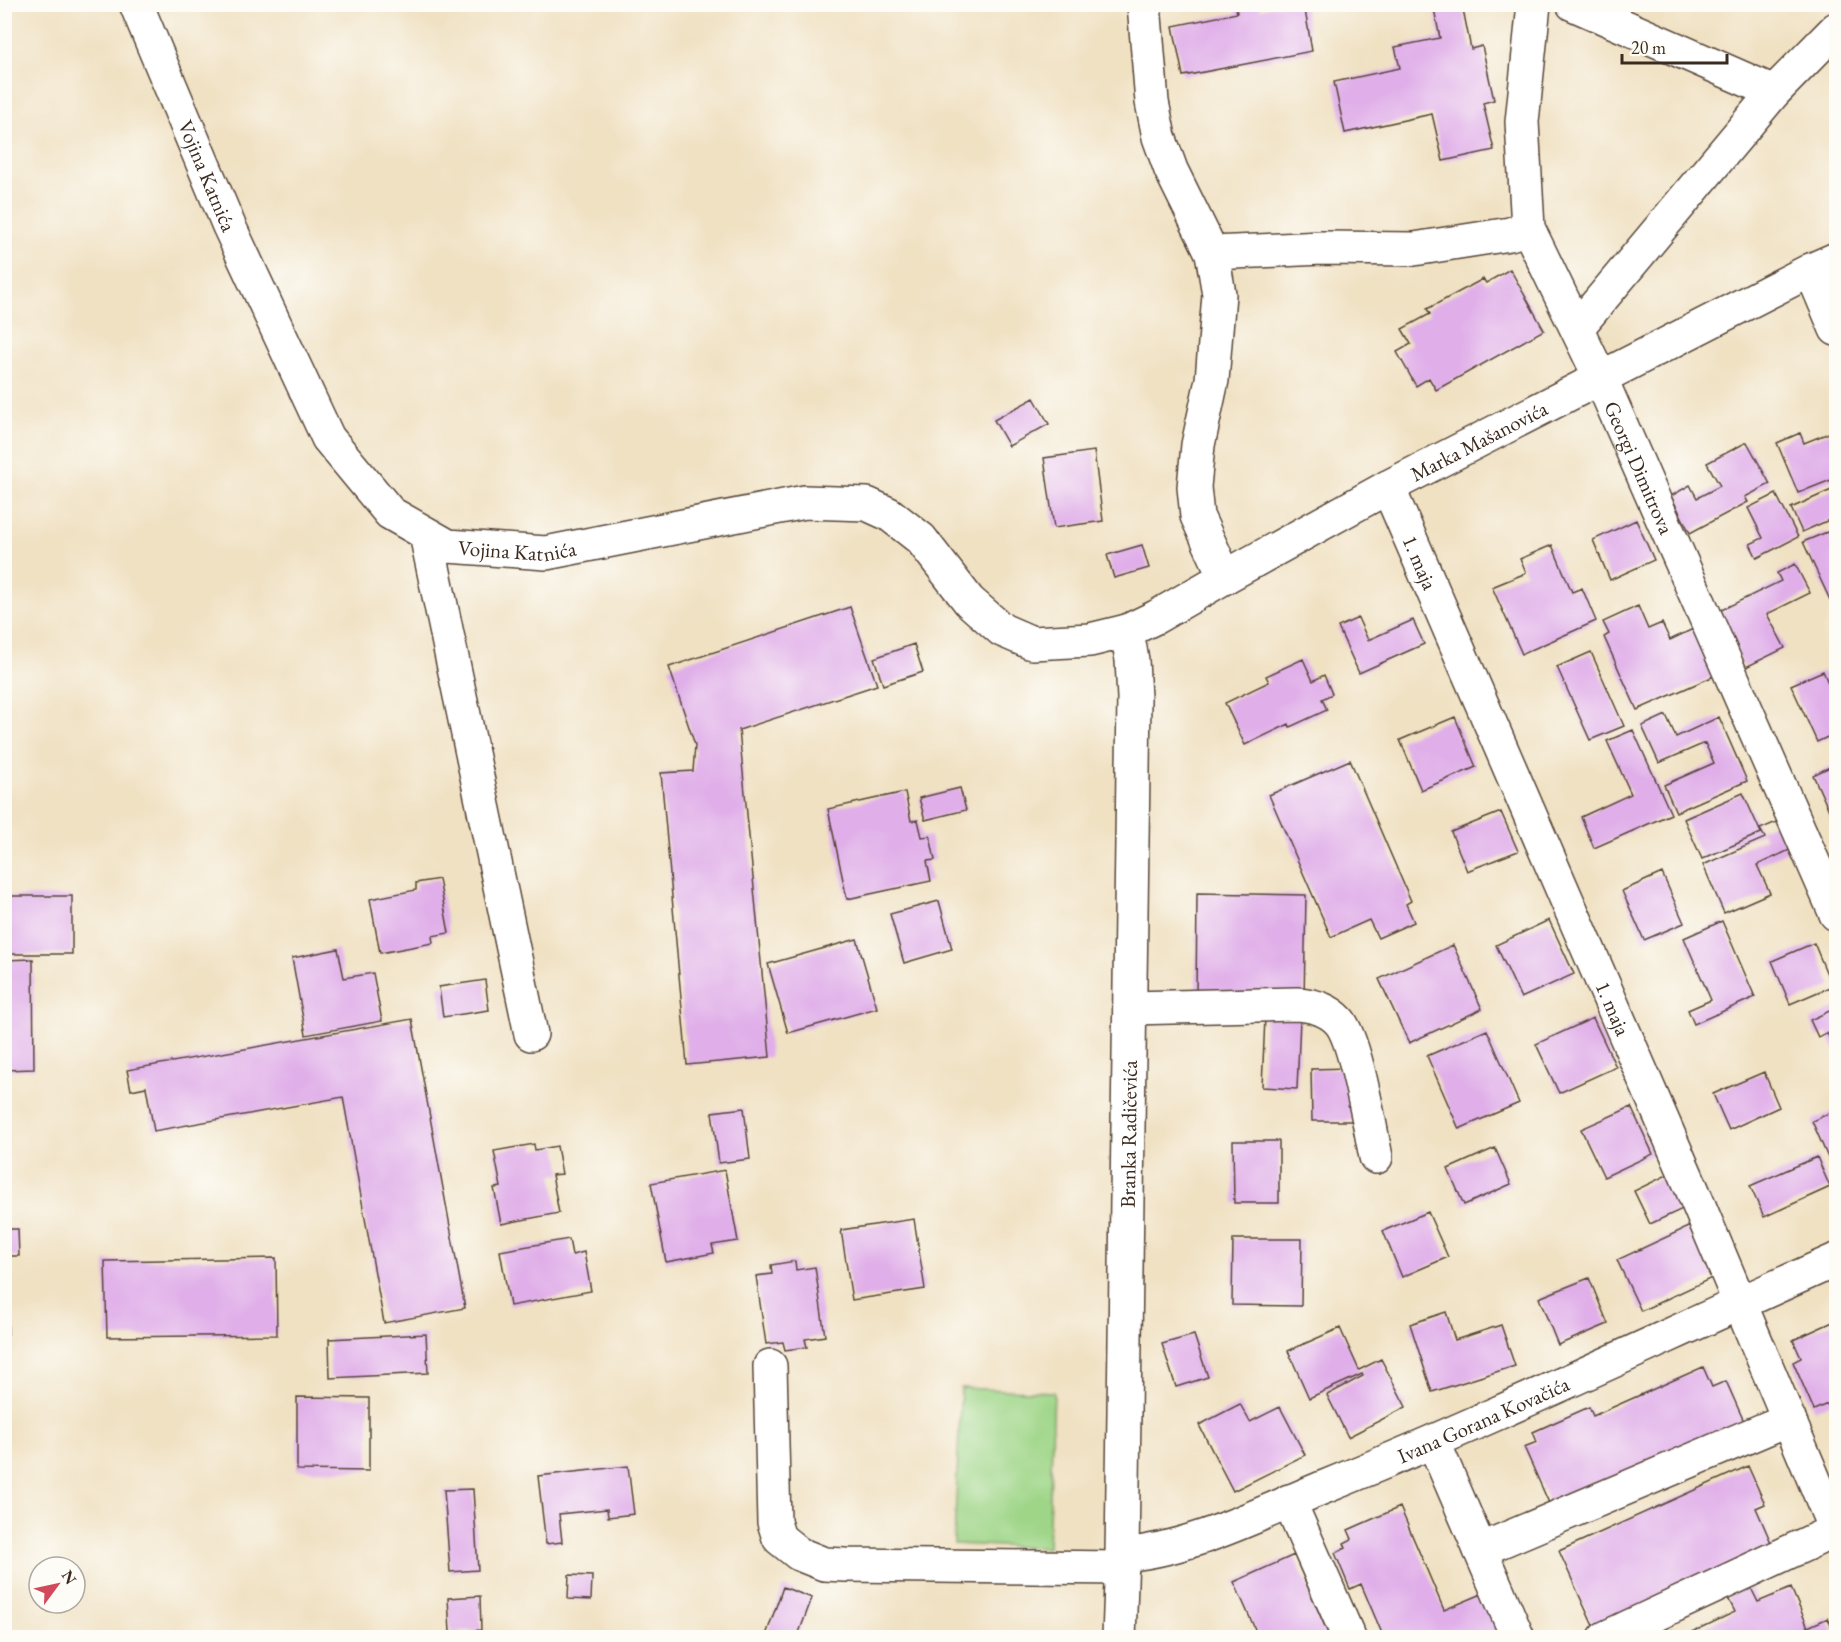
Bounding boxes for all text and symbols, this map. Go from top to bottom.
scale bar [1622,27,1727,65]
text: 20 m [1631,36,1666,59]
street label: Vojina Katnića [173,116,243,236]
street label: Marka Mašanovića [1406,394,1552,487]
street label: Georgi Dimitrova [1599,397,1681,539]
street label: 1. maja [1397,531,1445,594]
street label: Vojina Katnića [457,533,579,567]
street label: 1. maja [1590,977,1638,1040]
street label: Branka Radičevića [1113,1059,1142,1208]
street label: Ivana Gorana Kovačića [1393,1369,1574,1469]
north arrow [27,1555,87,1615]
text: N [57,1566,82,1588]

